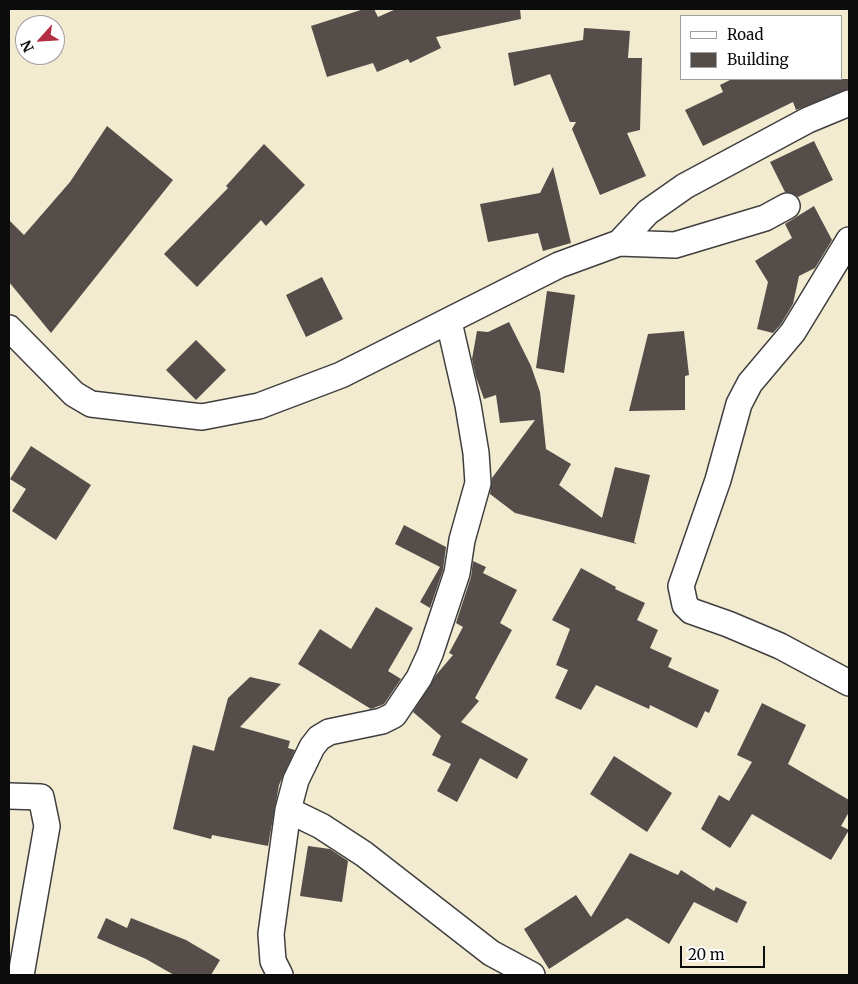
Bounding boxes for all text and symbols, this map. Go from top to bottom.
north arrow [15,15,65,65]
legend [680,15,843,80]
text: Road [727,25,763,44]
text: N [17,37,38,55]
text: Building [727,50,789,69]
scale bar [683,936,768,968]
text: 20 m [688,945,725,964]

